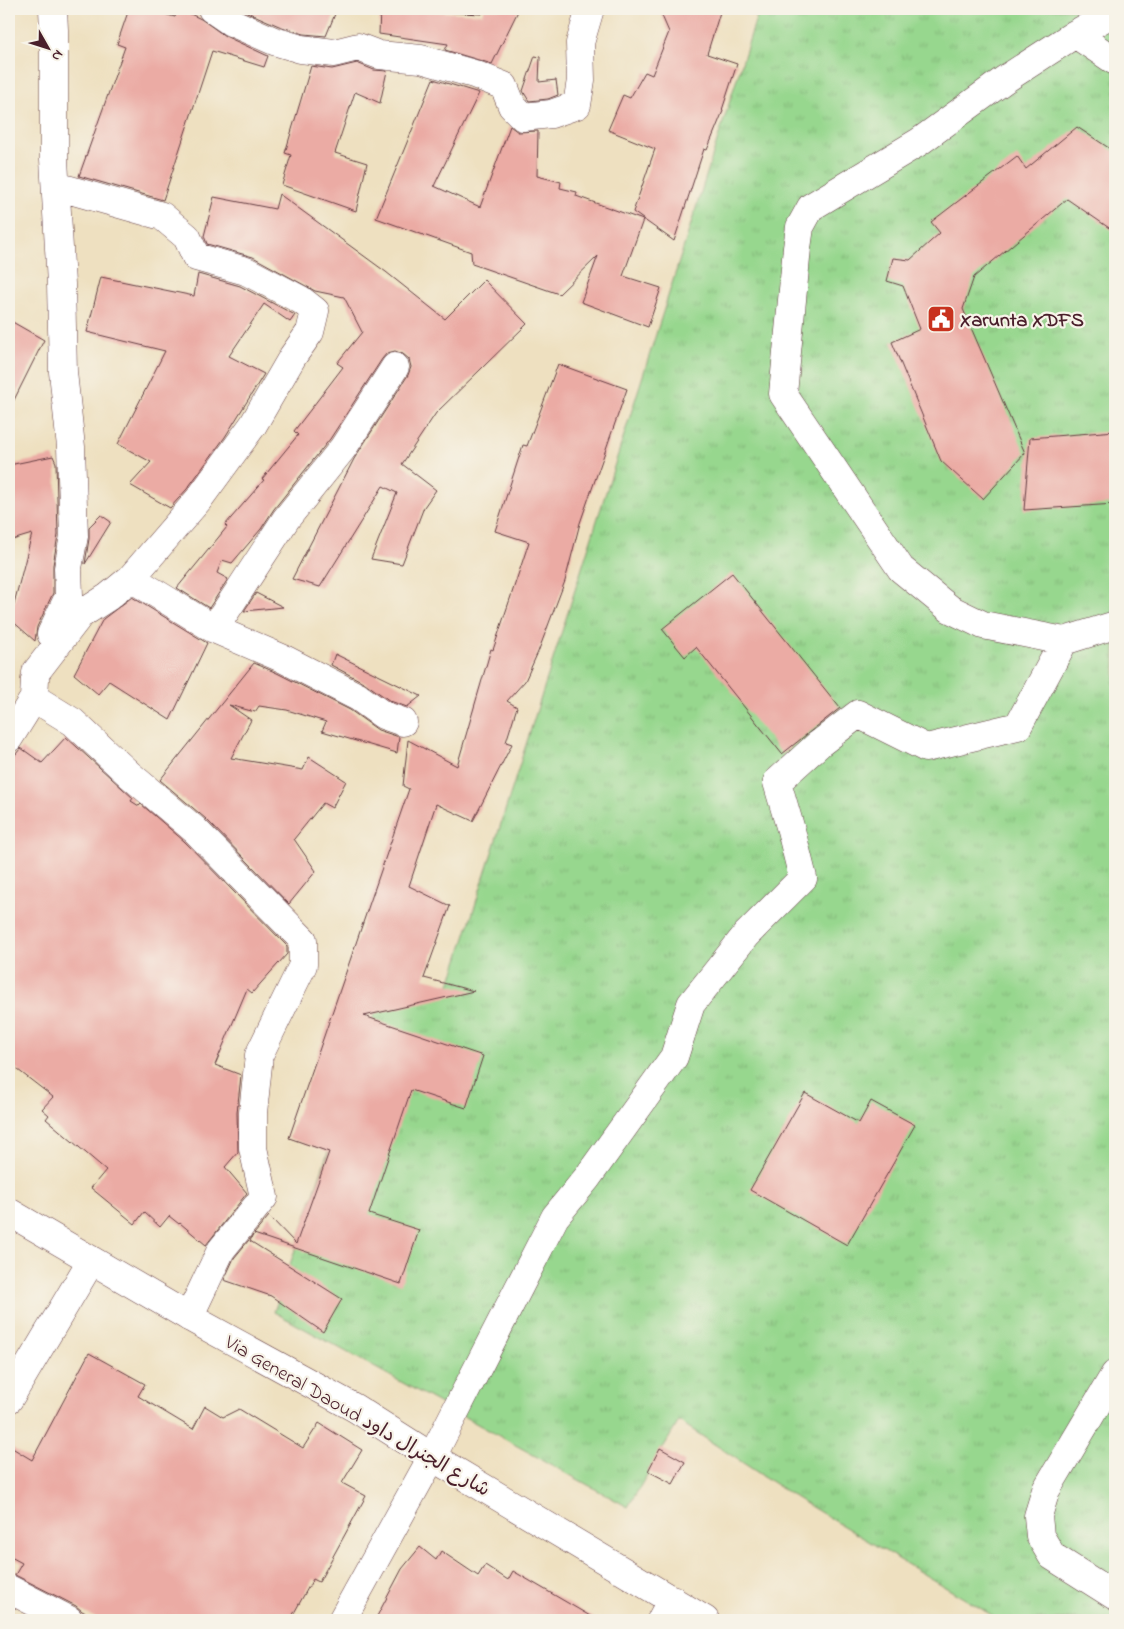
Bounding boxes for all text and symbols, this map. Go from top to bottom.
north arrow [22,22,72,72]
text: N [46,45,68,66]
public building icon: Xarunta XDFS [926,304,956,334]
place label: Xarunta XDFS [960,307,1084,336]
street label: Via General Daoud شارع الجنرال داود [218,1329,495,1505]

